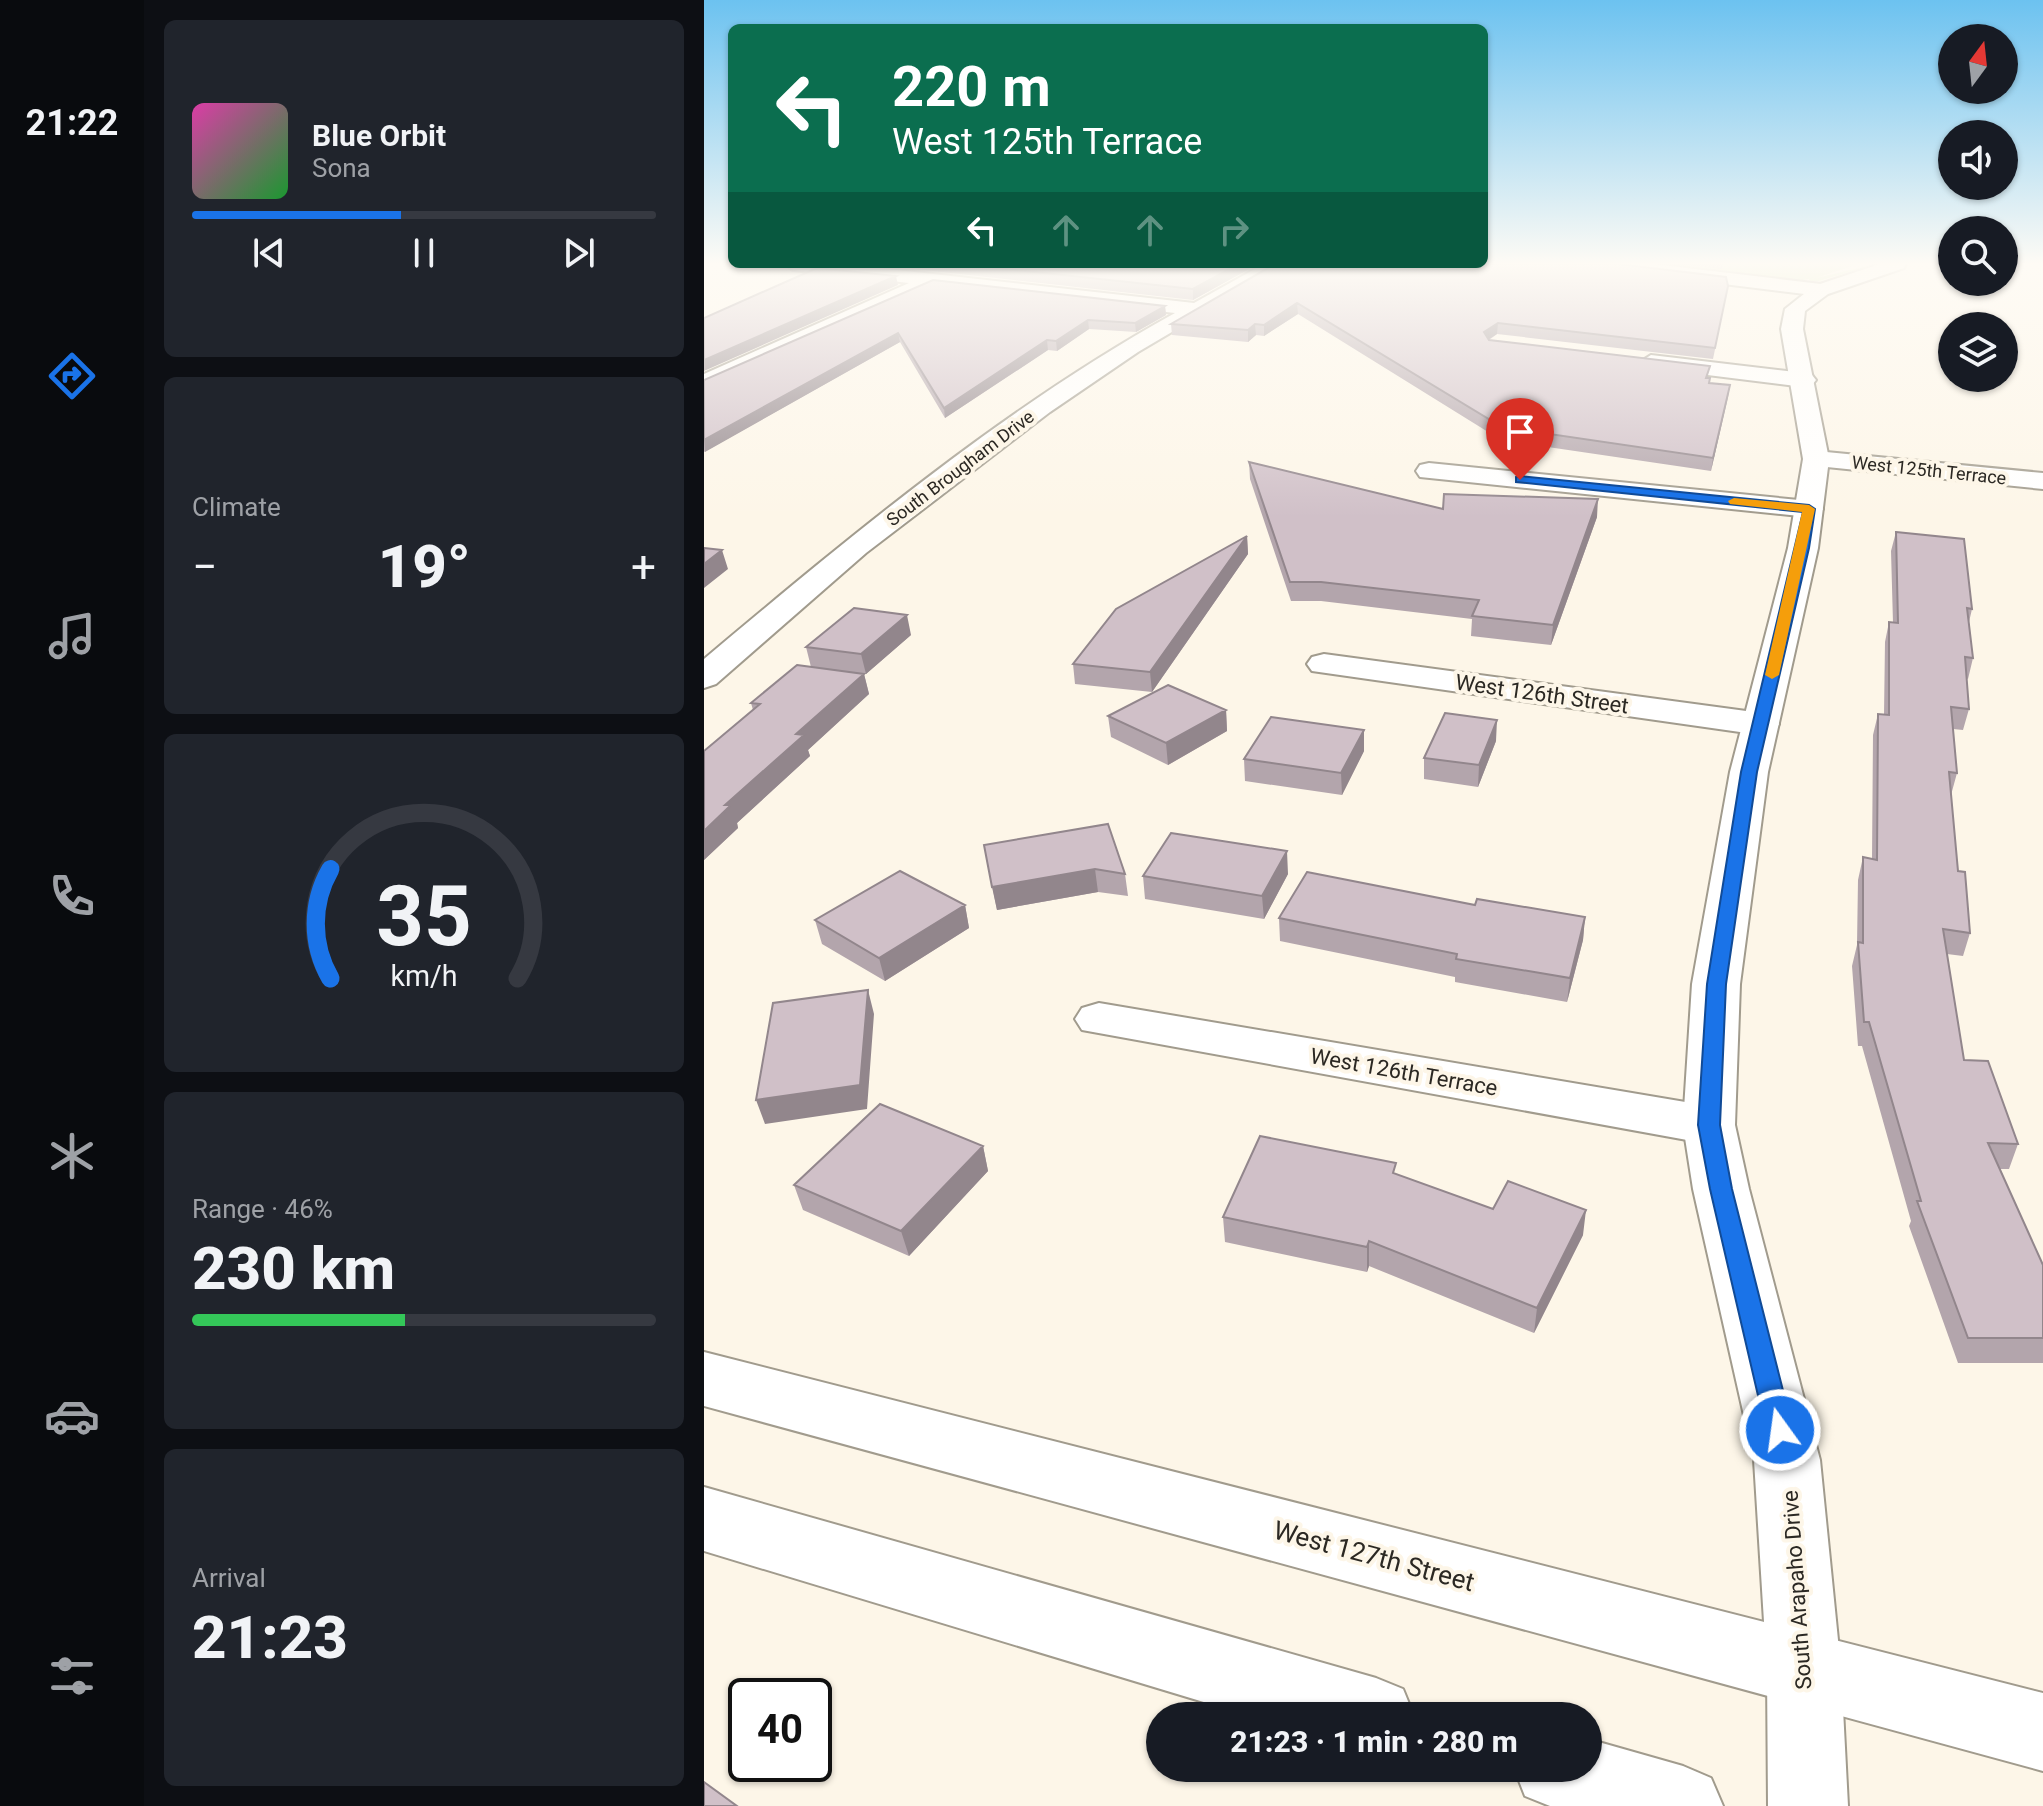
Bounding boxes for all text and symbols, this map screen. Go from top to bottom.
north arrow [1938,24,2018,104]
map controls [1938,24,2018,392]
text: 220 m [892,54,1051,120]
icon: left [760,56,864,160]
text: 21:22 [26,102,118,144]
text: Blue Orbit [312,118,446,153]
button: sound [1938,120,2018,200]
text: West 125th Terrace [892,121,1202,163]
text: Sona [312,153,371,183]
icon: left [960,208,1004,252]
icon: ahead [1044,208,1088,252]
icon: ahead [1128,208,1172,252]
icon: right [1212,208,1256,252]
button: search [1938,216,2018,296]
icon: previous [247,231,291,275]
icon: pause [402,231,446,275]
icon: next [557,231,601,275]
button: layers [1938,312,2018,392]
icon: directions [44,348,100,404]
pin [1486,398,1554,480]
street label: South Brougham Drive [882,406,1038,530]
icon: arrive [1498,410,1542,454]
street label: West 125th Terrace [1851,451,2007,489]
text: Climate [192,492,281,522]
text: 19° [378,531,471,602]
text: − [192,541,217,593]
text: + [631,541,656,593]
icon: music [44,608,100,664]
street label: West 126th Street [1454,669,1630,719]
icon: phone [44,868,100,924]
text: 35 [376,868,472,965]
text: km/h [390,959,458,993]
street label: West 126th Terrace [1308,1043,1500,1101]
icon: climate [44,1128,100,1184]
text: Range · 46% [192,1194,333,1224]
text: 230 km [192,1233,395,1304]
icon: car [44,1388,100,1444]
position arrow [1738,1388,1822,1472]
street label: South Arapaho Drive [1778,1490,1816,1690]
street label: West 127th Street [1270,1515,1478,1597]
text: Arrival [192,1563,266,1593]
text: 21:23 [192,1602,348,1673]
icon: filters [44,1648,100,1704]
speed limit sign: 40 [728,1678,832,1782]
text: 21:23 · 1 min · 280 m [1230,1724,1518,1759]

